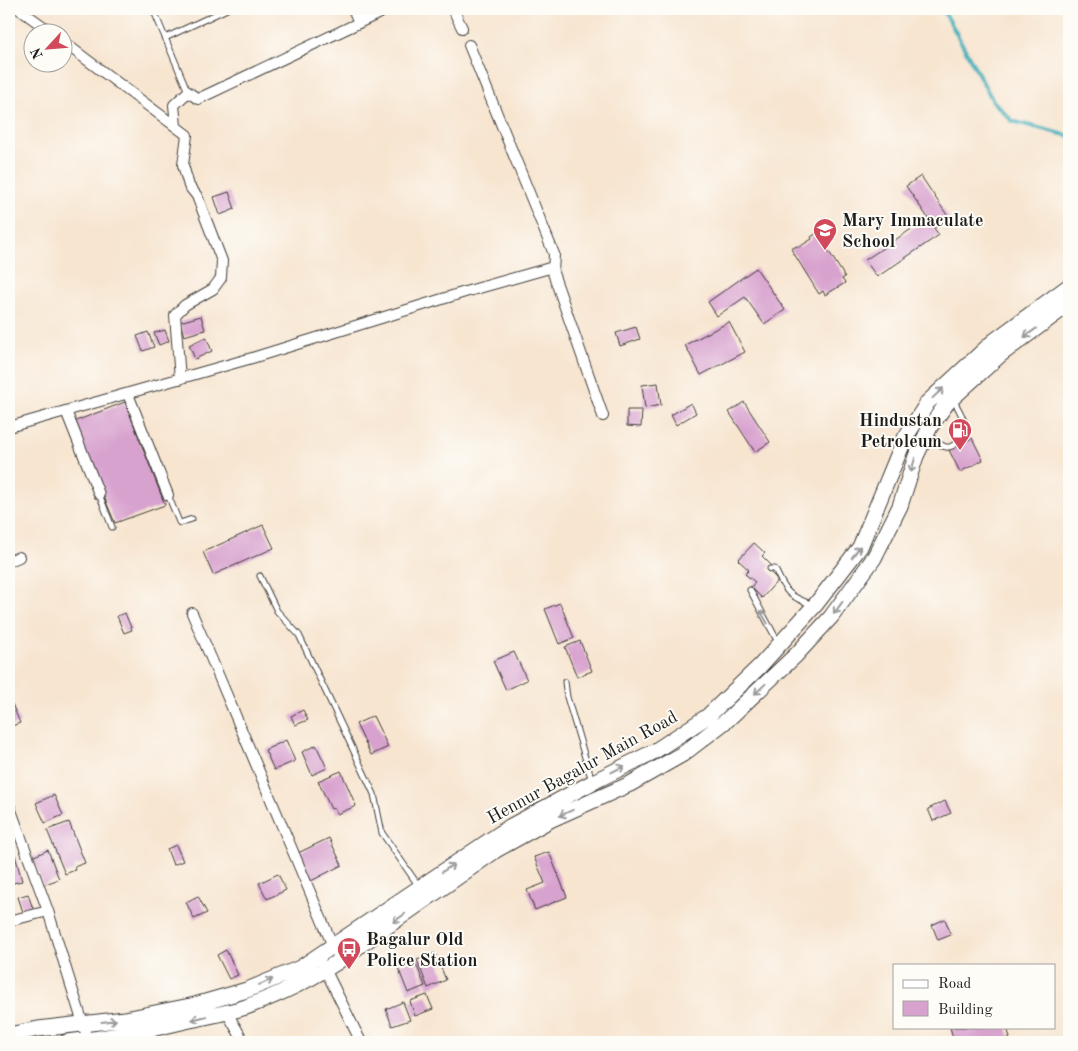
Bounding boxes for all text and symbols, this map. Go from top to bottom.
north arrow [22,22,72,72]
text: N [28,45,46,61]
place label: Mary Immaculate School [842,212,983,251]
school or university icon: Mary Immaculate School [812,217,838,251]
one-way arrow [1023,328,1037,338]
one-way arrow [931,387,944,399]
place label: Hindustan Petroleum [859,412,942,451]
fuel station icon: Hindustan Petroleum [947,417,973,451]
one-way arrow [907,457,917,473]
one-way arrow [851,545,861,559]
one-way arrow [833,601,843,615]
one-way arrow [759,610,769,625]
one-way arrow [754,683,766,695]
street label: Hennur Bagalur Main Road [484,708,681,828]
one-way arrow [610,764,625,773]
one-way arrow [559,809,574,818]
one-way arrow [441,863,455,874]
one-way arrow [392,913,406,923]
place label: Bagalur Old Police Station [366,931,477,970]
bus stop icon: Bagalur Old Police Station [336,936,362,970]
legend [893,964,1056,1028]
one-way arrow [258,977,273,987]
text: Road [938,977,972,992]
text: Building [938,1003,993,1018]
one-way arrow [192,1014,208,1023]
one-way arrow [101,1016,117,1026]

